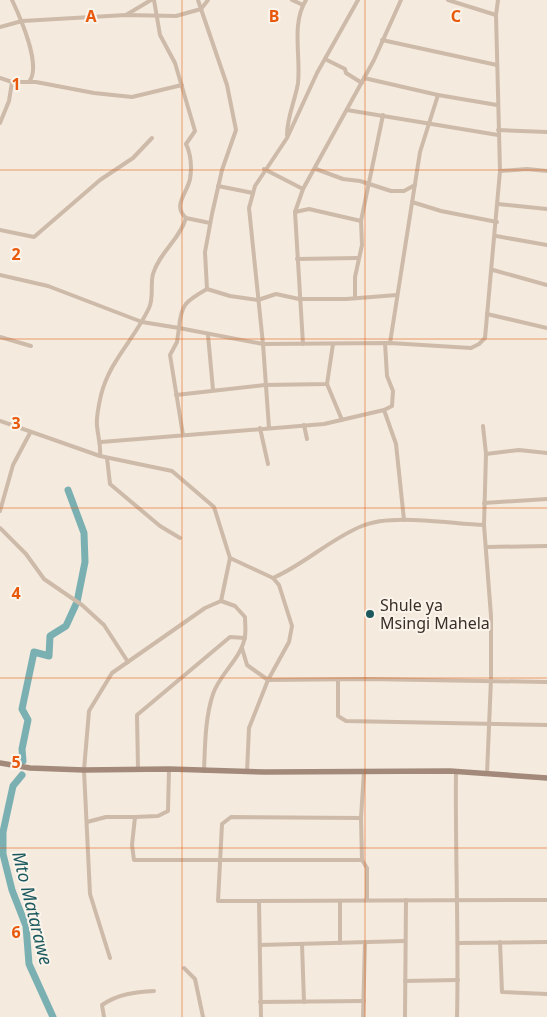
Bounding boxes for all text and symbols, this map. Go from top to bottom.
text: A [85,5,97,27]
text: B [269,5,279,27]
text: C [451,5,461,27]
text: 1 [11,73,21,95]
text: 2 [11,243,21,265]
text: 3 [11,412,21,434]
text: 4 [11,582,21,604]
place label: Shule ya Msingi Mahela [380,594,490,634]
marker: Shule ya Msingi Mahela [364,608,376,620]
text: 5 [11,751,21,773]
water label: Mto Matarawe [7,849,59,967]
text: 6 [11,921,21,943]

